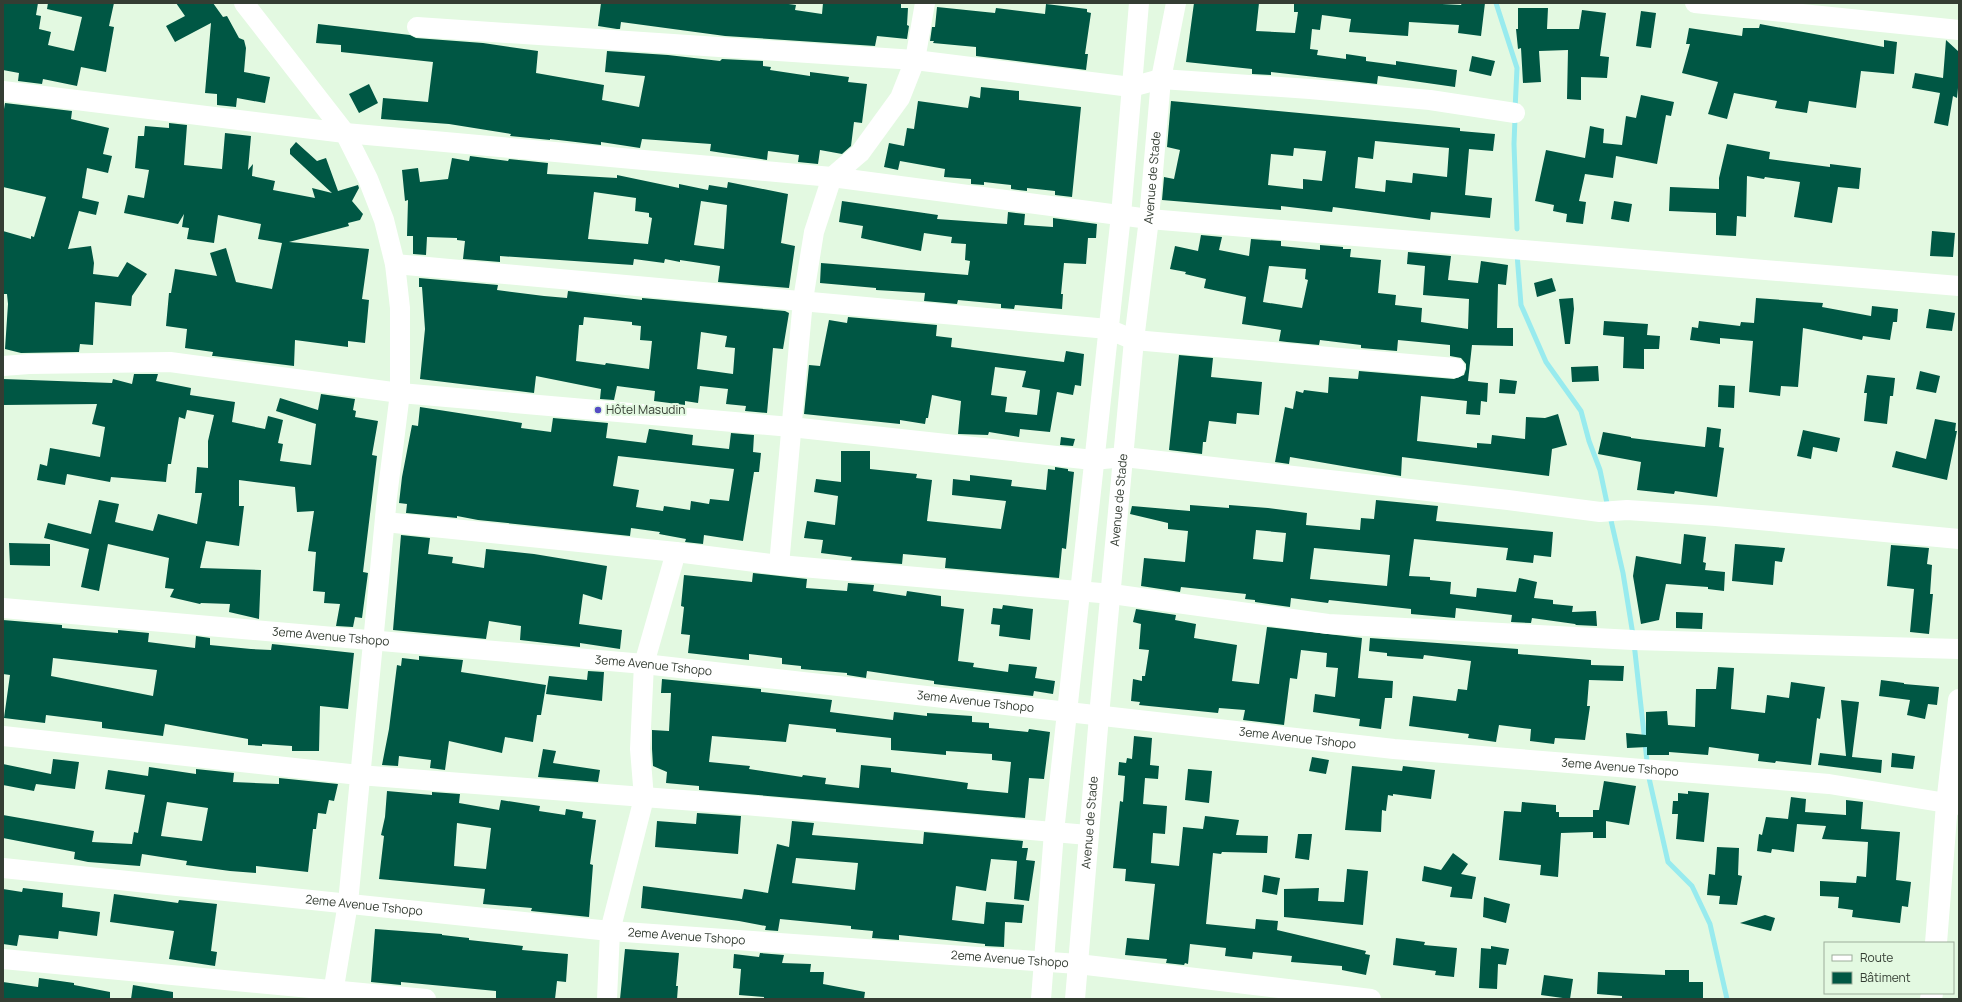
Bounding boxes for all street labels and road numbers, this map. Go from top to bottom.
street label: Avenue de Stade [1139,131,1164,225]
street label: Avenue de Stade [1106,453,1131,547]
street label: 3eme Avenue Tshopo [271,623,390,650]
street label: 3eme Avenue Tshopo [594,651,713,680]
street label: 3eme Avenue Tshopo [916,686,1035,716]
street label: 3eme Avenue Tshopo [1238,722,1357,753]
street label: 3eme Avenue Tshopo [1561,753,1679,780]
street label: Avenue de Stade [1077,775,1102,870]
street label: 2eme Avenue Tshopo [305,890,424,920]
street label: 2eme Avenue Tshopo [627,923,746,949]
street label: 2eme Avenue Tshopo [950,946,1069,971]

